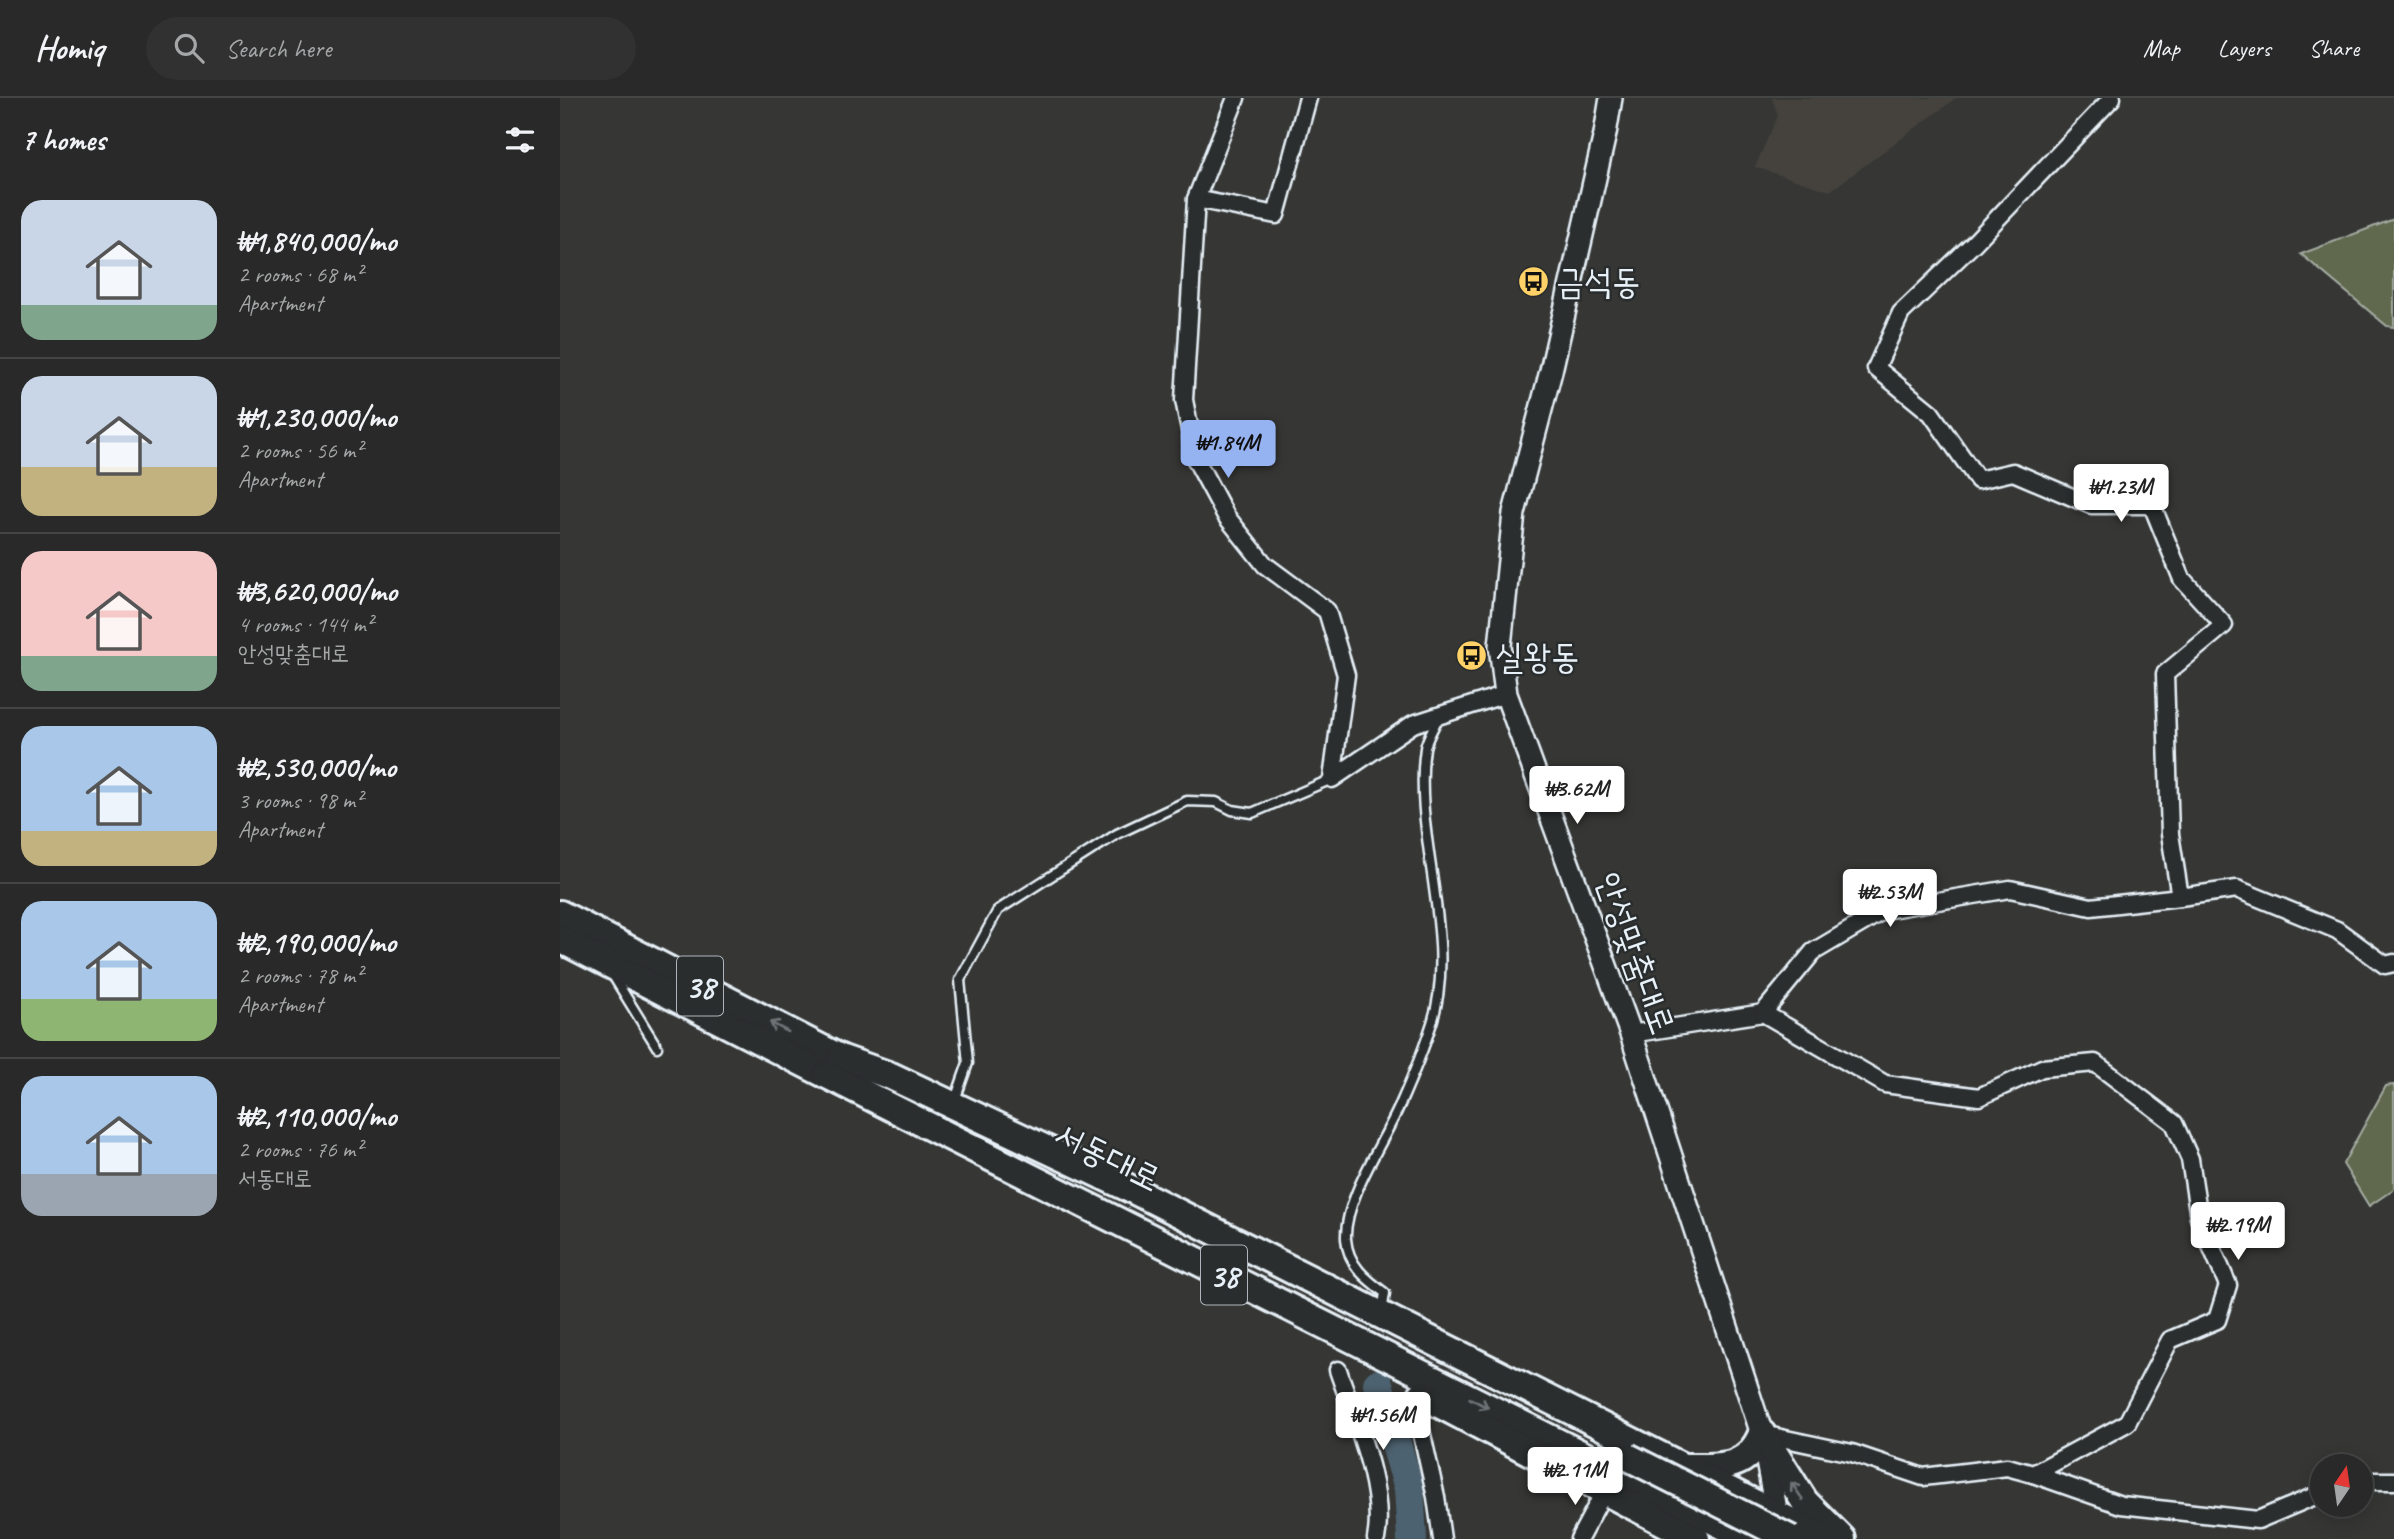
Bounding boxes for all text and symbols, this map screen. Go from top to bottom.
search box [146,17,636,80]
text: Homiq [35,27,104,69]
icon: search [170,29,208,67]
text: Search here [226,32,331,65]
text: Map [2143,33,2180,63]
text: Layers [2218,33,2271,63]
text: Share [2309,33,2359,63]
text: 7 homes [21,121,106,159]
icon: filters [501,121,539,159]
text: ₩1,840,000/mo [238,222,396,260]
icon: home [77,228,161,312]
place label: 금석동 [1556,259,1641,304]
text: 2 rooms · 68 m² [238,260,362,289]
bus stop icon: 금석동 [1516,264,1550,298]
text: Apartment [238,289,323,318]
text: ₩1,230,000/mo [238,398,396,436]
icon: home [77,404,161,488]
pin: ₩1.84M [1171,420,1285,480]
text: ₩1.84M [1197,428,1259,457]
text: 2 rooms · 56 m² [238,436,362,465]
pin: ₩1.23M [2064,464,2178,524]
text: Apartment [238,465,323,494]
text: ₩1.23M [2090,472,2152,501]
text: ₩3,620,000/mo [238,572,397,610]
icon: home [77,579,161,663]
text: 4 rooms · 144 m² [238,610,373,639]
place label: 실왕동 [1495,634,1580,679]
text: 안성맞춤대로 [238,639,349,668]
bus stop icon: 실왕동 [1455,639,1489,673]
text: ₩2,530,000/mo [238,748,396,786]
icon: home [77,754,161,838]
pin: ₩3.62M [1520,766,1634,826]
text: ₩3.62M [1545,774,1609,803]
text: 3 rooms · 98 m² [238,786,362,815]
text: Apartment [238,815,323,844]
street label: 안성맞춤대로 [1585,866,1686,1040]
pin: ₩2.53M [1833,870,1947,929]
text: ₩2.53M [1859,877,1921,906]
text: ₩2,190,000/mo [238,923,396,961]
icon: home [77,929,161,1013]
road number: 38 [677,957,723,1016]
text: 2 rooms · 78 m² [238,961,362,990]
text: Apartment [238,990,323,1019]
one-way arrow [769,1019,790,1033]
text: ₩2,110,000/mo [238,1097,396,1135]
icon: home [77,1104,161,1188]
street label: 서동대로 [1047,1112,1168,1201]
text: 2 rooms · 76 m² [238,1135,362,1164]
text: 서동대로 [238,1164,312,1193]
pin: ₩2.19M [2181,1202,2295,1262]
text: ₩2.19M [2207,1210,2269,1239]
road number: 38 [1201,1246,1247,1304]
pin: ₩1.56M [1326,1392,1440,1452]
one-way arrow [1468,1397,1489,1411]
text: ₩1.56M [1352,1400,1414,1429]
pin: ₩2.11M [1518,1448,1632,1507]
north arrow [2310,1454,2373,1517]
map controls [2310,1454,2373,1517]
text: ₩2.11M [1544,1455,1606,1484]
one-way arrow [1790,1482,1804,1501]

